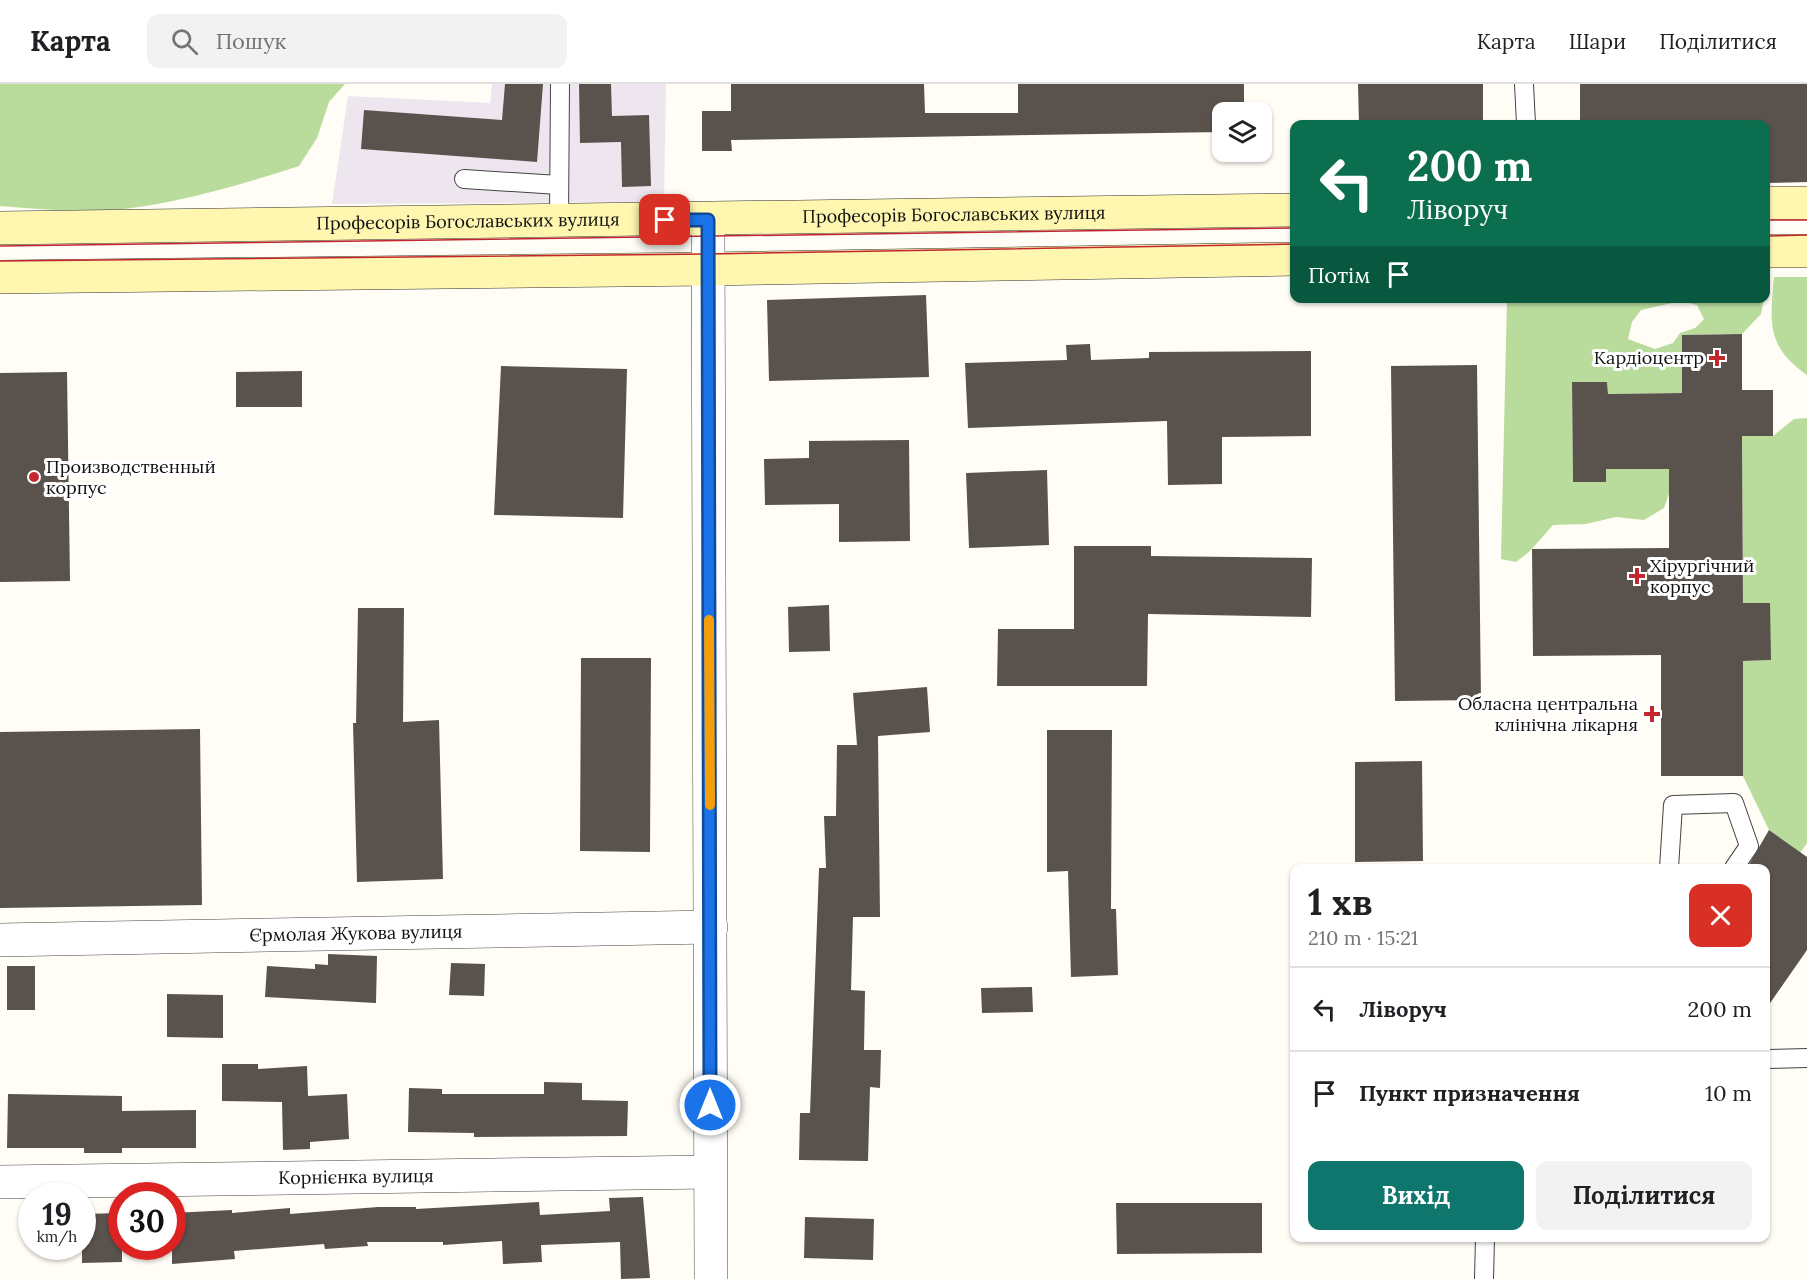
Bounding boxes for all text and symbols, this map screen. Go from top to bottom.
search box [147,14,567,68]
text: Карта [30,23,111,59]
icon: search [168,25,201,58]
text: Пошук [216,27,286,55]
text: Карта [1477,28,1536,55]
text: Шари [1569,28,1626,55]
text: Поділитися [1659,28,1777,55]
map controls [1212,102,1272,162]
button: layers [1212,102,1272,162]
text: 200 m [1407,139,1533,193]
icon: left [1308,144,1386,222]
text: Ліворуч [1407,192,1508,226]
pin [639,194,690,245]
street label: Професорів Богославських вулиця [802,201,1106,228]
icon: arrive [648,203,681,236]
street label: Професорів Богославських вулиця [316,207,620,235]
icon: arrive [1382,258,1415,291]
text: Потім [1308,261,1370,289]
place label: Кардіоцентр [1594,346,1704,369]
marker: Кардіоцентр [1708,349,1726,367]
place label: Производственный корпус [46,455,216,499]
marker: Производственный корпус [27,470,41,484]
place label: Хірургічний корпус [1650,554,1754,598]
marker: Хірургічний корпус [1628,567,1646,585]
place label: Обласна центральна клінічна лікарня [1458,692,1638,736]
marker: Обласна центральна клінічна лікарня [1643,705,1661,723]
text: 1 хв [1308,879,1373,925]
button: close [1689,884,1752,947]
street label: Єрмолая Жукова вулиця [249,920,463,946]
text: 210 m · 15:21 [1308,925,1418,950]
icon: left [1308,993,1341,1026]
text: Ліворуч [1359,995,1447,1023]
text: 200 m [1687,995,1752,1023]
position arrow [678,1073,742,1137]
icon: arrive [1308,1077,1341,1110]
text: Пункт призначення [1359,1079,1580,1107]
text: 10 m [1705,1079,1752,1107]
button: Вихід [1308,1161,1524,1230]
button: Поділитися [1536,1161,1752,1230]
street label: Корнієнка вулиця [278,1164,434,1189]
speed limit sign: 30 [108,1182,186,1260]
text: 19 [42,1195,72,1233]
text: km/h [37,1227,77,1246]

